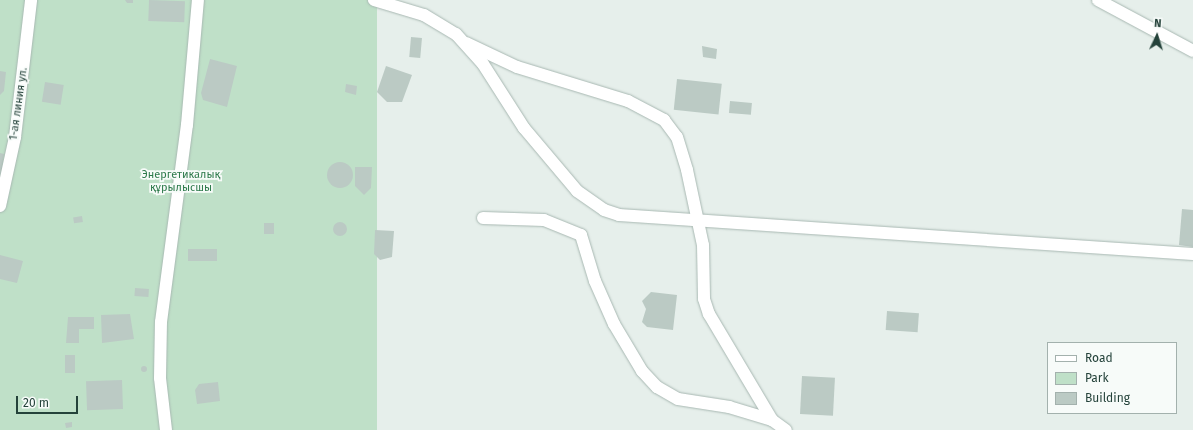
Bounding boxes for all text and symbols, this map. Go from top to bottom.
north arrow [1137,16,1177,56]
text: N [1154,17,1162,30]
street label: 1-ая линия ул. [7,67,31,141]
park label: Энергетикалық құрылысшы [142,169,220,195]
legend [1047,342,1177,414]
text: Road [1085,351,1113,365]
text: Park [1085,371,1109,385]
scale bar [18,388,80,414]
text: Building [1085,391,1130,405]
text: 20 m [23,396,49,410]

